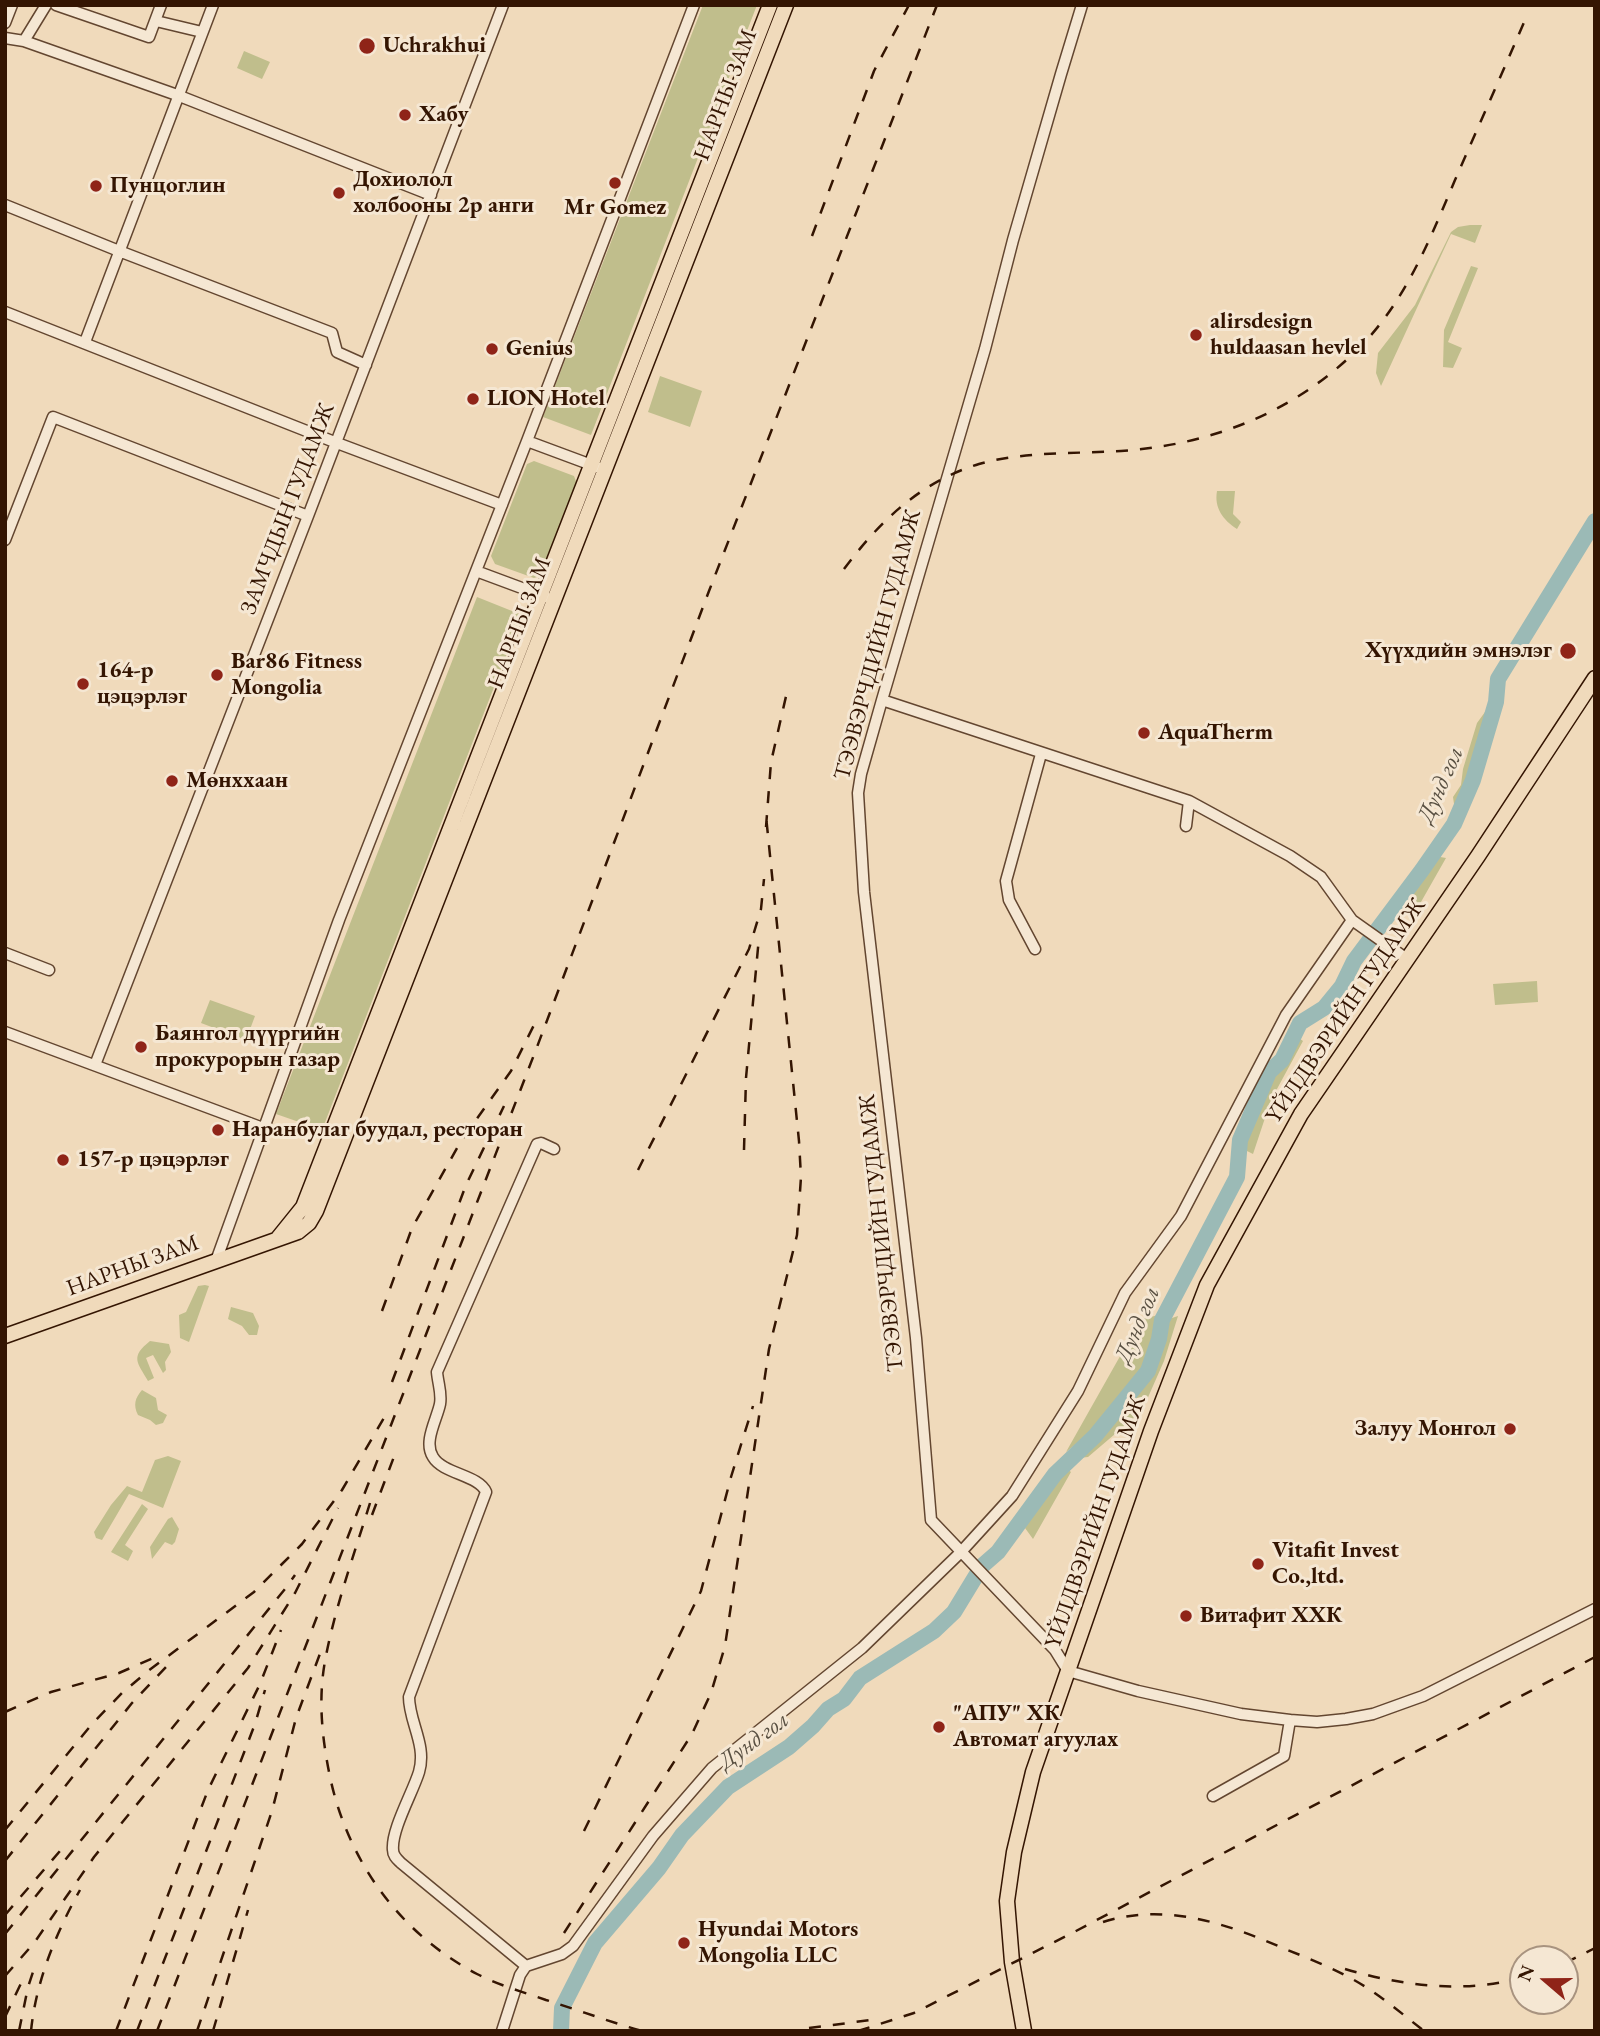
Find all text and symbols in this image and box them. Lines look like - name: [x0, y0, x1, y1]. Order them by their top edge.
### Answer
- street label: НАРНЫ ЗАМ: [688, 25, 764, 165]
- place label: Uchrakhui: [383, 32, 486, 60]
- marker: Uchrakhui: [357, 36, 377, 56]
- place label: Хабу: [419, 101, 468, 129]
- marker: Хабу: [397, 107, 413, 123]
- place label: Дохиолол холбооны 2р анги: [353, 166, 534, 220]
- place label: Пунцоглин: [110, 172, 226, 200]
- marker: Mr Gomez: [607, 175, 623, 191]
- marker: Пунцоглин: [88, 178, 104, 194]
- marker: Дохиолол холбооны 2р анги: [331, 185, 347, 201]
- place label: Mr Gomez: [564, 194, 666, 222]
- place label: alirsdesign huldaasan hevlel: [1210, 308, 1367, 362]
- marker: alirsdesign huldaasan hevlel: [1188, 327, 1204, 343]
- place label: Genius: [506, 335, 573, 363]
- marker: Genius: [484, 341, 500, 357]
- place label: LION Hotel: [487, 385, 605, 413]
- marker: LION Hotel: [465, 391, 481, 407]
- street label: ЗАМЧДЫН ГУДАМЖ: [235, 400, 341, 618]
- street label: ТЭЭВЭРЧДИЙН ГУДАМЖ: [829, 507, 927, 783]
- street label: НАРНЫ ЗАМ: [482, 553, 558, 693]
- place label: Хүүхдийн эмнэлэг: [1365, 637, 1552, 665]
- marker: Хүүхдийн эмнэлэг: [1558, 641, 1578, 661]
- place label: Bar86 Fitness Mongolia: [231, 648, 362, 702]
- place label: 164-р цэцэрлэг: [97, 657, 187, 711]
- marker: Bar86 Fitness Mongolia: [209, 667, 225, 683]
- marker: 164-р цэцэрлэг: [75, 676, 91, 692]
- place label: AquaTherm: [1158, 719, 1273, 747]
- marker: AquaTherm: [1136, 725, 1152, 741]
- water label: Дунд гол: [1412, 743, 1470, 827]
- place label: Мөнххаан: [186, 767, 288, 795]
- marker: Мөнххаан: [164, 773, 180, 789]
- street label: YЙЛДВЭРИЙН ГУДАМЖ: [1260, 893, 1432, 1129]
- place label: Баянгол дүүргийн прокурорын газар: [155, 1020, 340, 1074]
- marker: Баянгол дүүргийн прокурорын газар: [133, 1039, 149, 1055]
- street label: ТЭЭВЭРЧДИЙН ГУДАМЖ: [854, 1093, 910, 1373]
- place label: Наранбулаг буудал, ресторан: [232, 1116, 523, 1144]
- marker: Наранбулаг буудал, ресторан: [210, 1122, 226, 1138]
- place label: 157-р цэцэрлэг: [77, 1146, 229, 1174]
- marker: 157-р цэцэрлэг: [55, 1152, 71, 1168]
- street label: НАРНЫ ЗАМ: [63, 1229, 203, 1303]
- water label: Дунд гол: [1109, 1283, 1167, 1367]
- street label: YЙЛДВЭРИЙН ГУДАМЖ: [1040, 1392, 1152, 1652]
- place label: Залуу Монгол: [1355, 1415, 1496, 1443]
- marker: Залуу Монгол: [1502, 1421, 1518, 1437]
- place label: Vitafit Invest Co.,ltd.: [1272, 1537, 1399, 1591]
- marker: Vitafit Invest Co.,ltd.: [1250, 1556, 1266, 1572]
- place label: Витафит ХХК: [1200, 1602, 1342, 1630]
- marker: Витафит ХХК: [1178, 1608, 1194, 1624]
- place label: "АПУ" ХК Автомат агуулах: [953, 1700, 1118, 1754]
- water label: Дунд гол: [713, 1706, 795, 1776]
- marker: "АПУ" ХК Автомат агуулах: [931, 1719, 947, 1735]
- place label: Hyundai Motors Mongolia LLC: [698, 1916, 858, 1970]
- marker: Hyundai Motors Mongolia LLC: [676, 1935, 692, 1951]
- north arrow: [1509, 1945, 1579, 2015]
- text: N: [1511, 1962, 1540, 1985]

